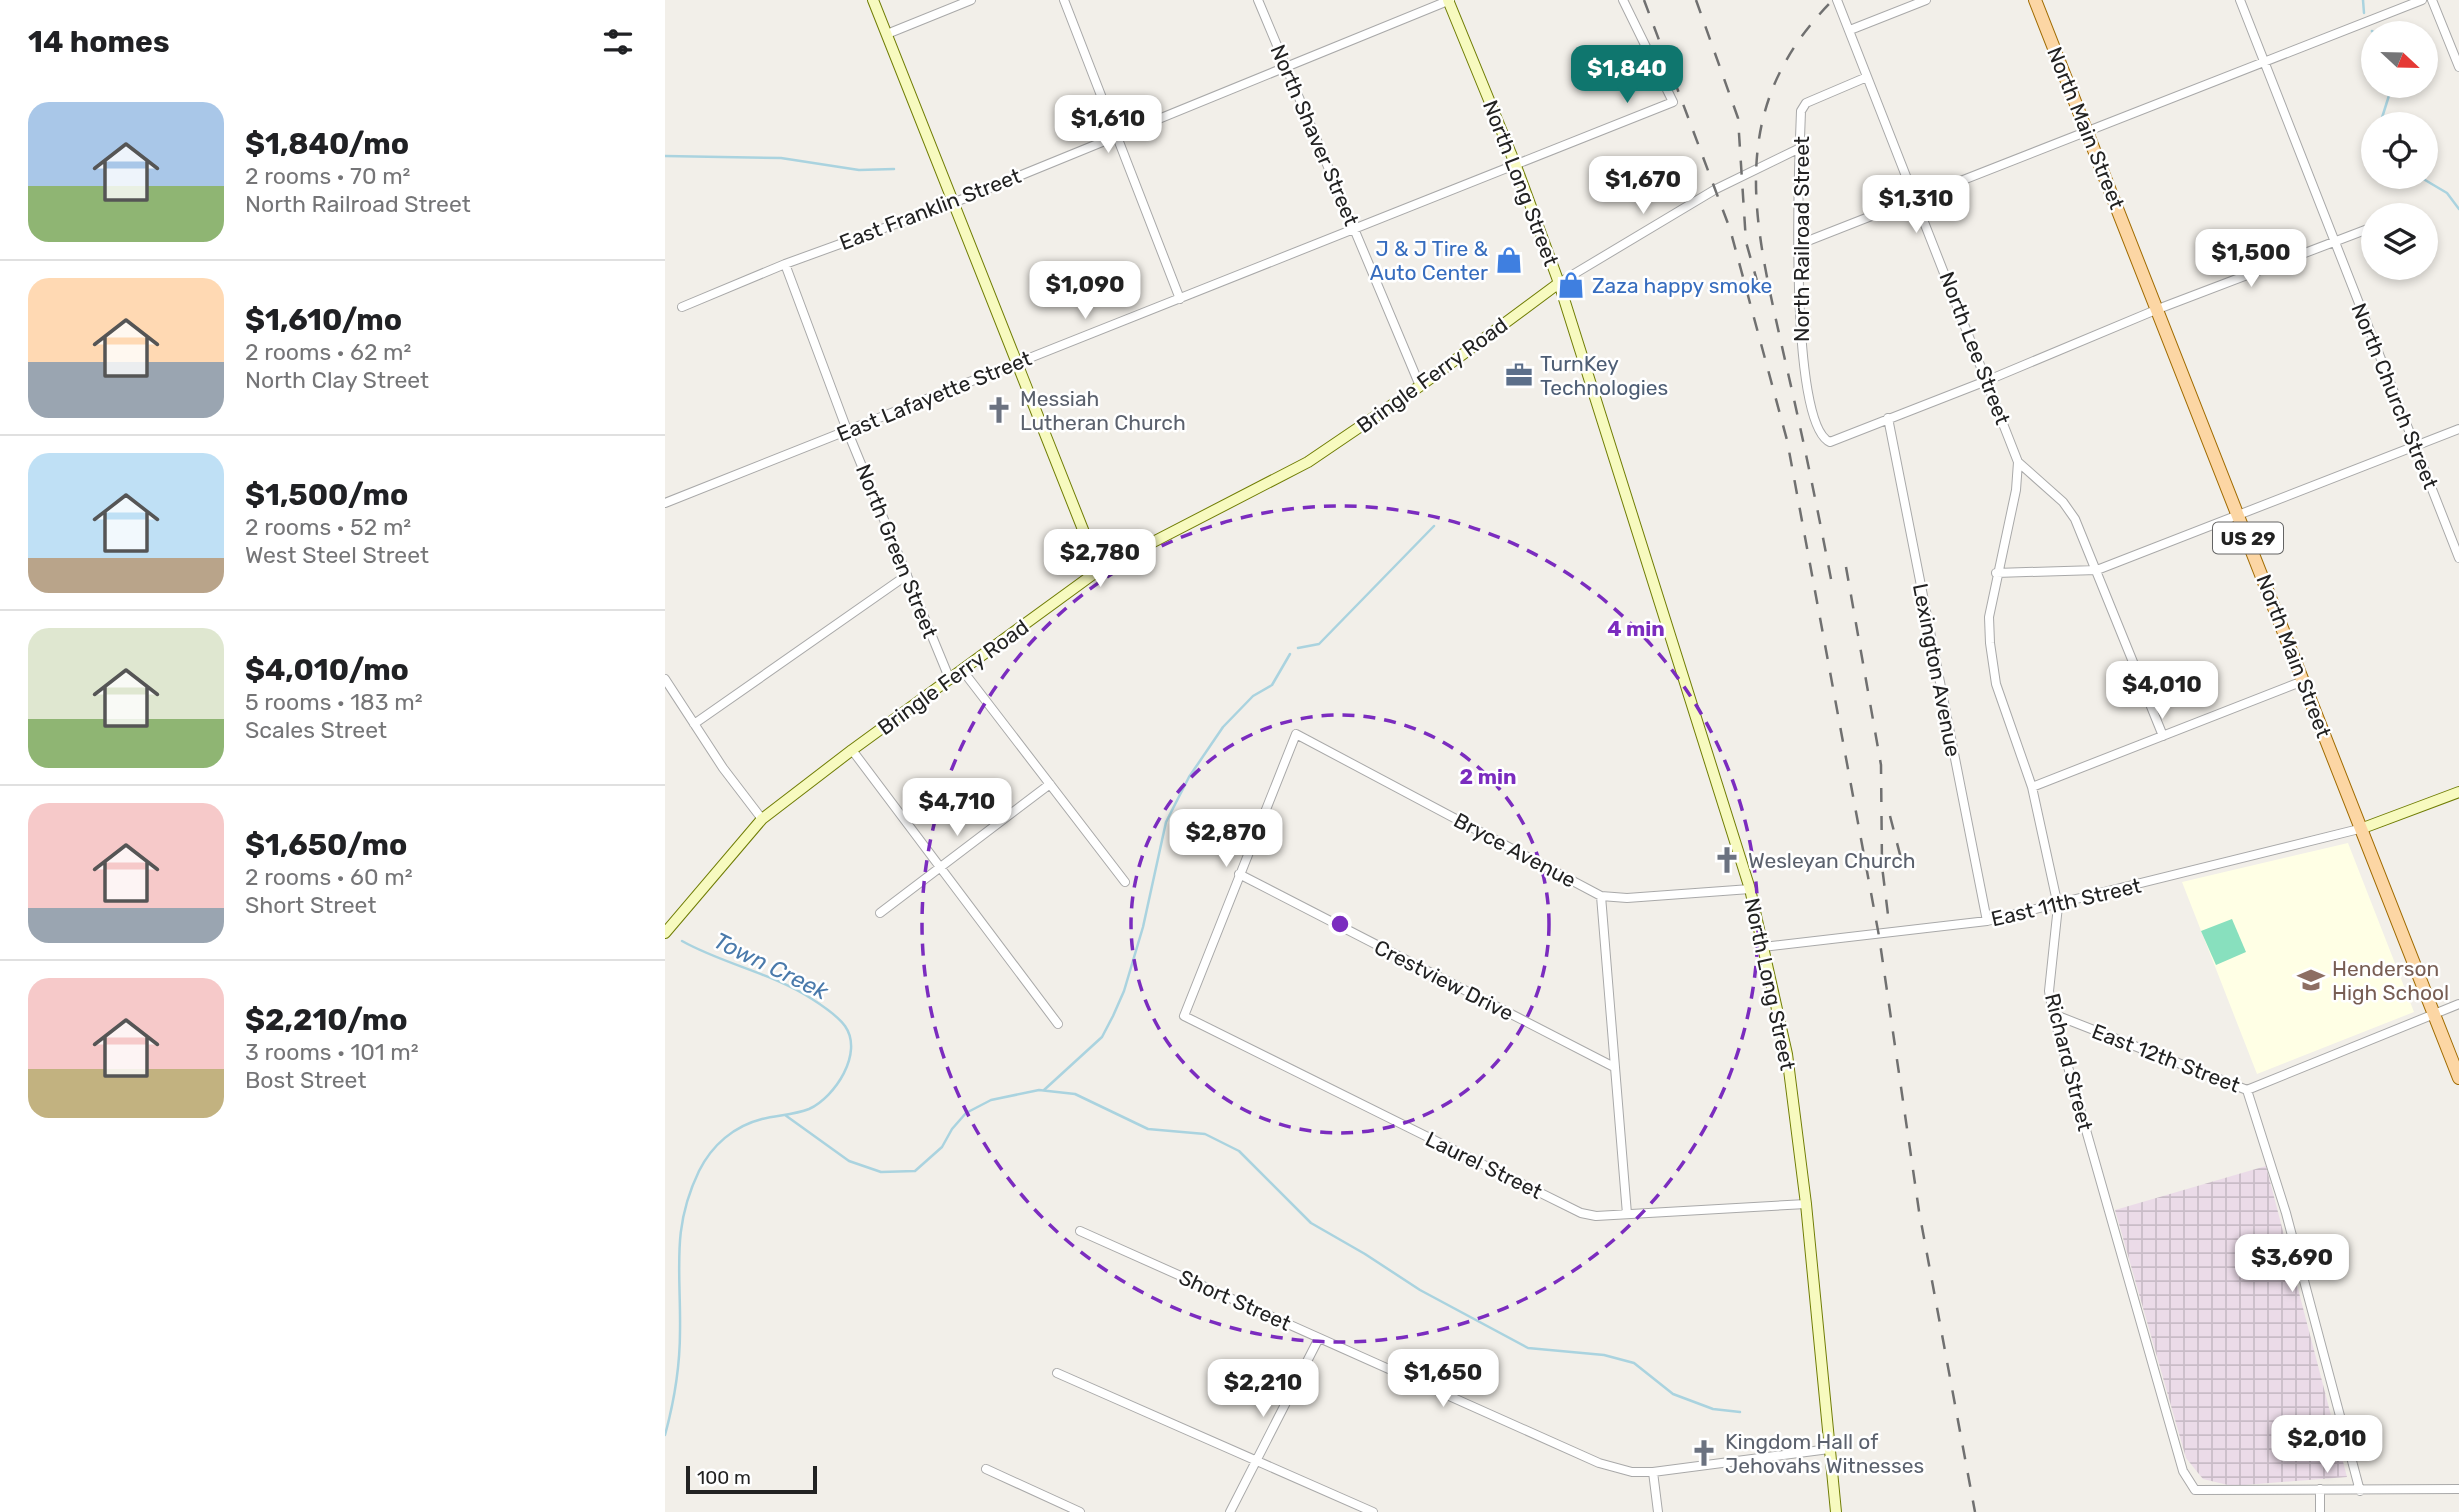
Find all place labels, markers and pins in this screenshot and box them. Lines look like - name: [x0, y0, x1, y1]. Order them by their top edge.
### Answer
- pin: $1,840: [1570, 46, 1684, 105]
- pin: $1,610: [1051, 96, 1165, 155]
- pin: $1,670: [1586, 156, 1700, 216]
- pin: $1,310: [1859, 176, 1973, 235]
- pin: $1,500: [2194, 230, 2308, 289]
- place label: J & J Tire & Auto Center: [1370, 236, 1488, 285]
- shop icon: J & J Tire & Auto Center: [1494, 245, 1524, 275]
- pin: $1,090: [1028, 262, 1142, 321]
- shop icon: Zaza happy smoke: [1556, 270, 1586, 300]
- place label: Zaza happy smoke: [1592, 273, 1772, 298]
- place label: TurnKey Technologies: [1540, 351, 1668, 400]
- office icon: TurnKey Technologies: [1504, 360, 1534, 390]
- place label: Messiah Lutheran Church: [1020, 386, 1186, 435]
- church icon: Messiah Lutheran Church: [984, 395, 1014, 425]
- pin: $2,780: [1043, 530, 1157, 589]
- pin: $4,010: [2105, 662, 2219, 721]
- pin: $4,710: [900, 778, 1014, 838]
- pin: $2,870: [1169, 810, 1283, 869]
- church icon: Wesleyan Church: [1712, 845, 1742, 875]
- place label: Wesleyan Church: [1748, 848, 1916, 873]
- centre of rings: [1328, 912, 1352, 936]
- place label: Henderson High School: [2332, 956, 2449, 1005]
- school or university icon: Henderson High School: [2296, 965, 2326, 995]
- pin: $3,690: [2235, 1234, 2349, 1294]
- pin: $1,650: [1386, 1350, 1500, 1409]
- pin: $2,210: [1206, 1360, 1320, 1419]
- pin: $2,010: [2270, 1416, 2384, 1475]
- place label: Kingdom Hall of Jehovahs Witnesses: [1725, 1429, 1924, 1478]
- church icon: Kingdom Hall of Jehovahs Witnesses: [1689, 1438, 1719, 1468]

